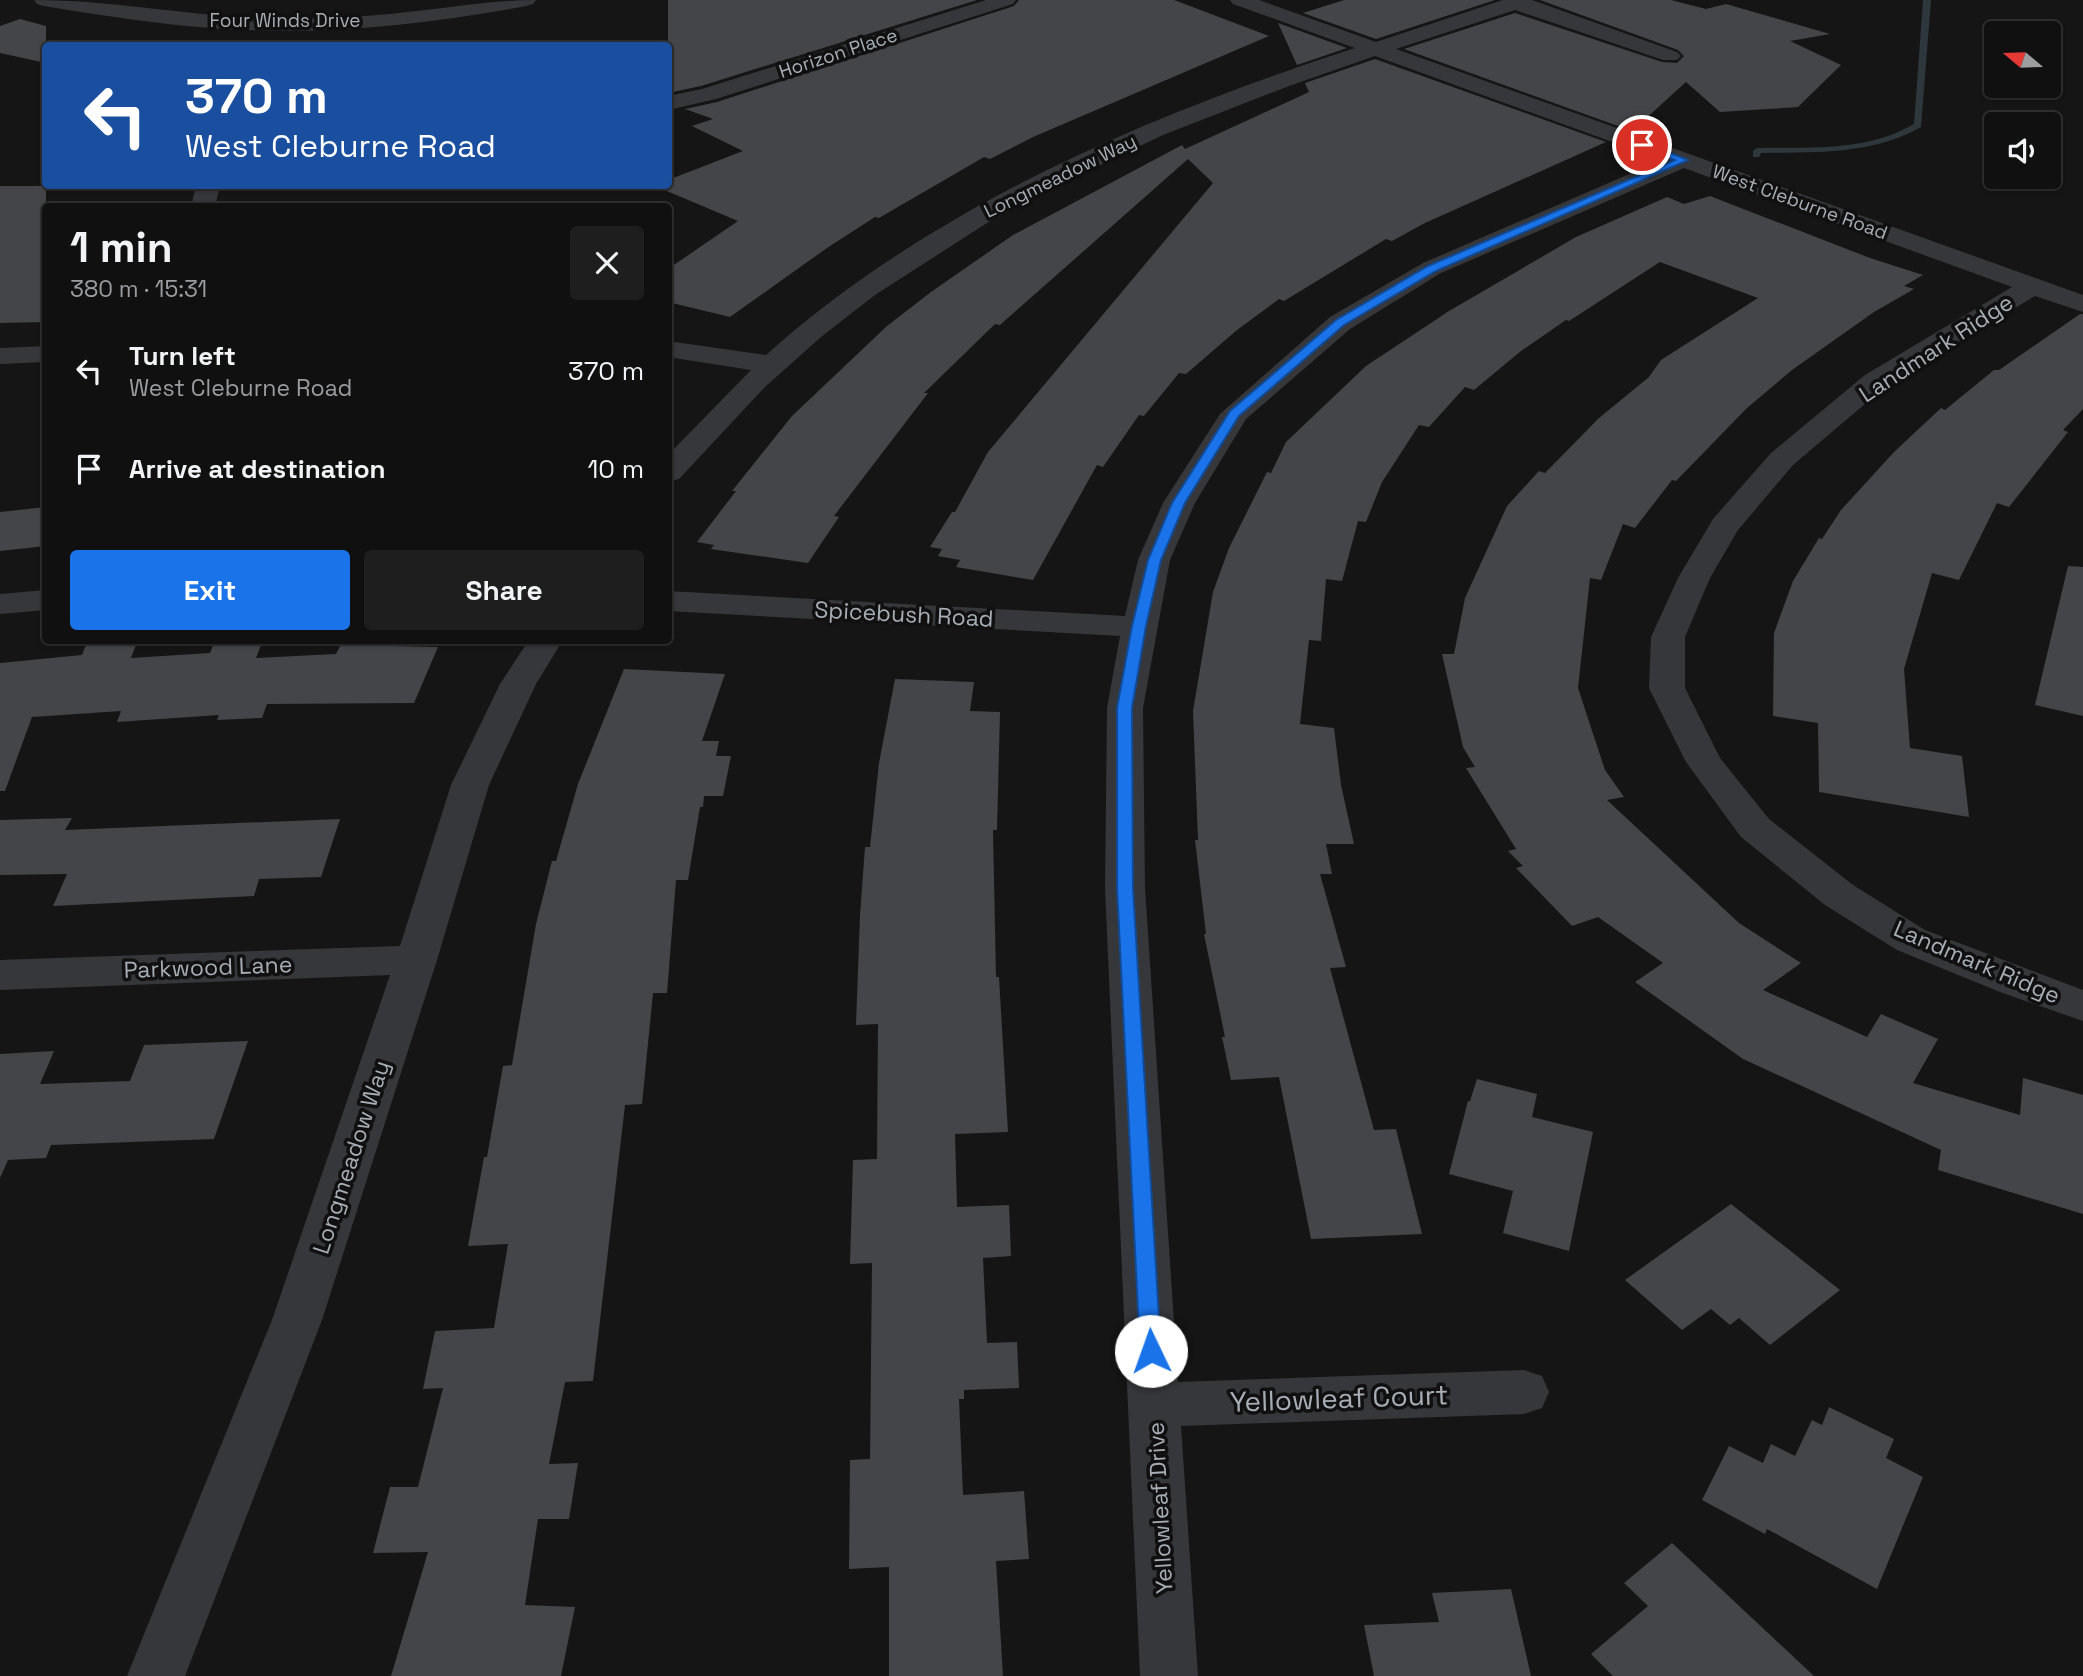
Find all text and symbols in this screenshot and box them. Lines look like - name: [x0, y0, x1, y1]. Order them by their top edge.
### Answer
- street label: Four Winds Drive: [210, 8, 361, 33]
- north arrow: [1984, 21, 2062, 98]
- map controls: [1984, 21, 2061, 189]
- street label: Horizon Place: [776, 22, 900, 84]
- text: 370 m: [185, 65, 328, 127]
- icon: left: [70, 70, 161, 161]
- button: sound: [1984, 112, 2061, 189]
- pin: [1612, 115, 1672, 175]
- text: West Cleburne Road: [185, 126, 496, 166]
- icon: arrive: [1623, 126, 1661, 164]
- street label: Longmeadow Way: [980, 128, 1140, 224]
- street label: West Cleburne Road: [1709, 159, 1891, 245]
- text: 1 min: [70, 221, 173, 274]
- button: close: [570, 226, 644, 300]
- text: 380 m · 15:31: [70, 274, 207, 304]
- street label: Landmark Ridge: [1853, 287, 2019, 409]
- text: Turn left: [129, 339, 236, 373]
- icon: left: [70, 352, 108, 390]
- text: 370 m: [568, 354, 644, 388]
- text: West Cleburne Road: [129, 373, 352, 403]
- icon: arrive: [70, 450, 108, 488]
- text: Arrive at destination: [129, 452, 386, 486]
- text: 10 m: [587, 452, 644, 486]
- button: Exit: [70, 550, 350, 630]
- button: Share: [364, 550, 644, 630]
- street label: Spicebush Road: [814, 594, 994, 634]
- street label: Landmark Ridge: [1889, 913, 2065, 1011]
- street label: Parkwood Lane: [123, 949, 293, 985]
- street label: Longmeadow Way: [306, 1056, 396, 1258]
- position arrow: [1114, 1314, 1188, 1388]
- street label: Yellowleaf Court: [1229, 1376, 1449, 1420]
- street label: Yellowleaf Drive: [1141, 1421, 1179, 1595]

